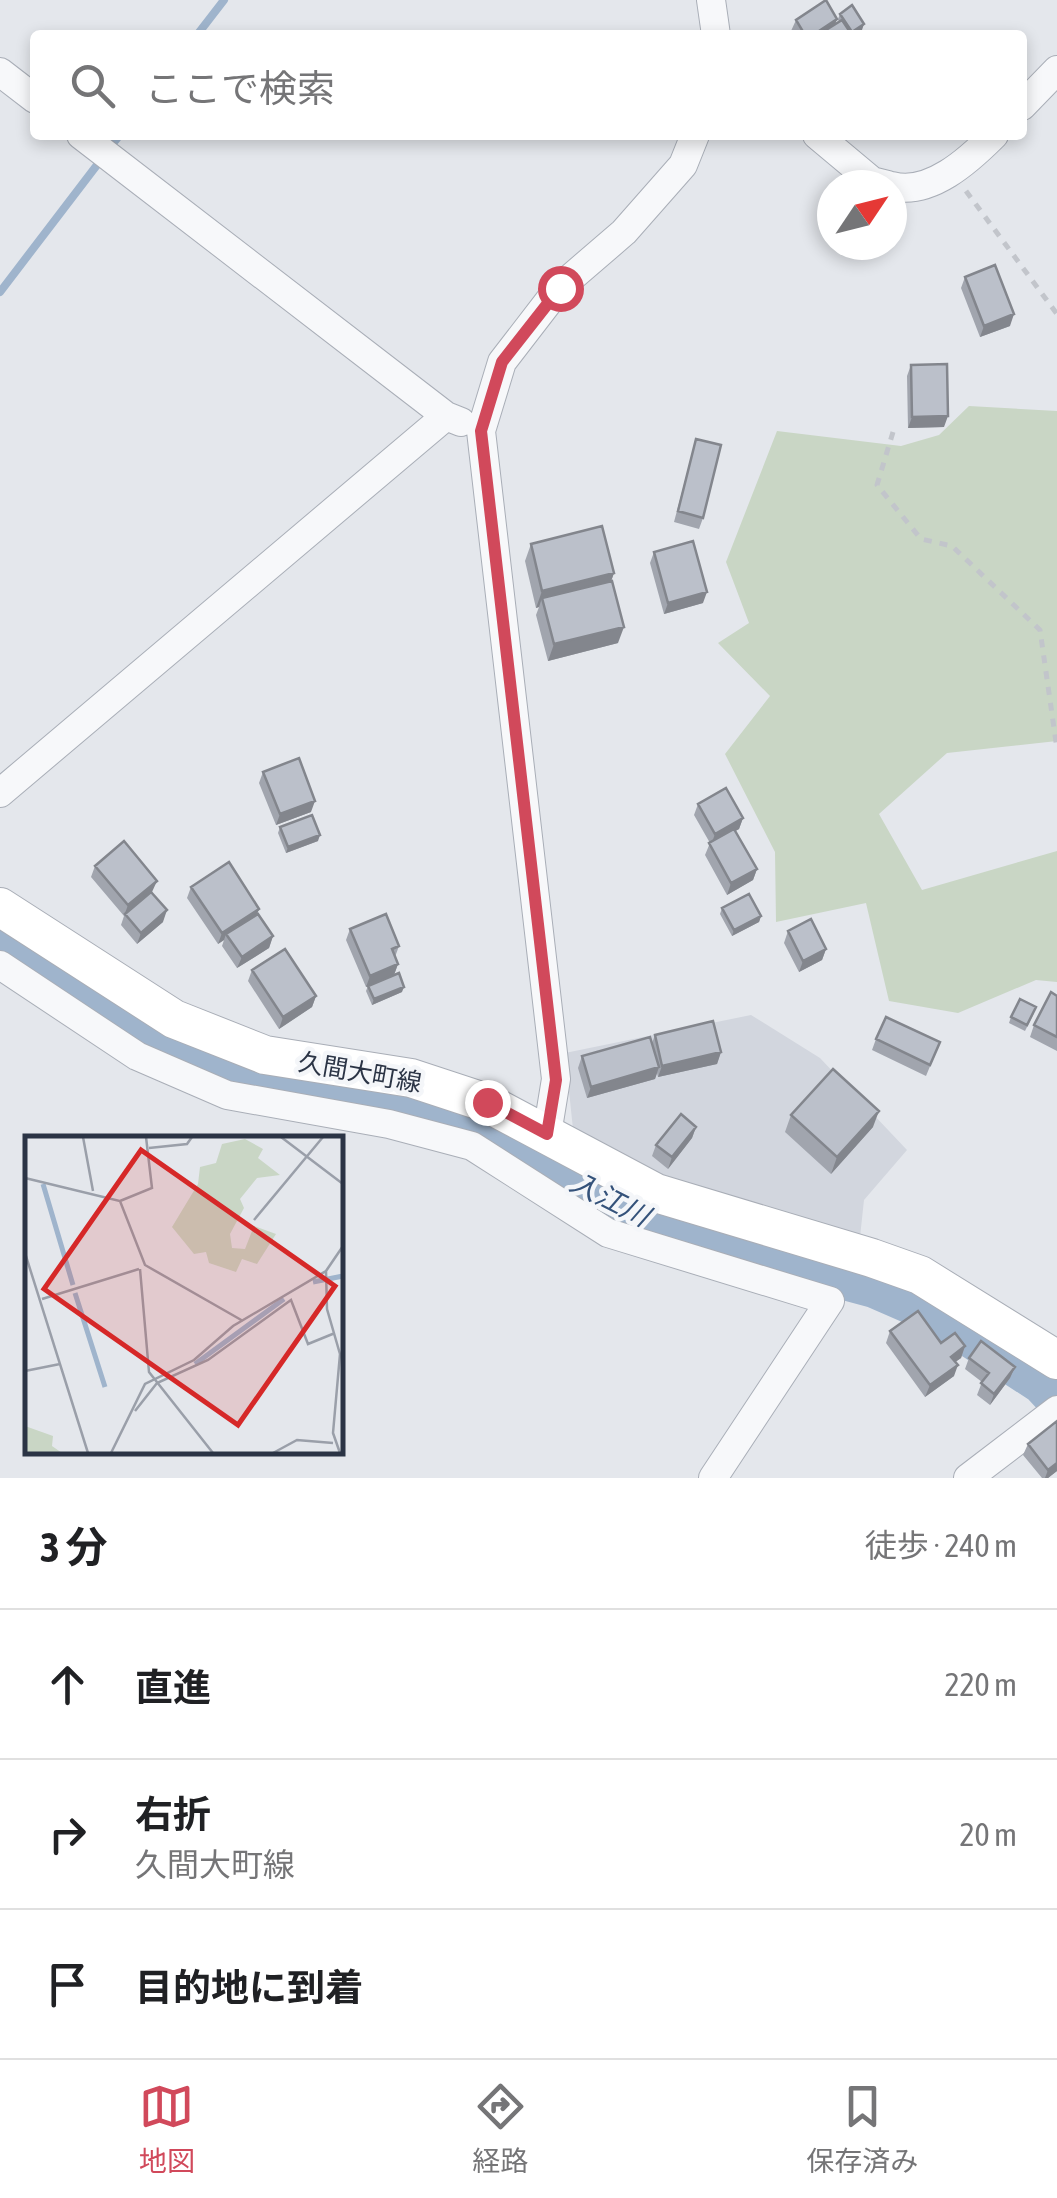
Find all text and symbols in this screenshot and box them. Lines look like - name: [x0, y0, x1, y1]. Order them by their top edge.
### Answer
- search box: [30, 30, 1027, 140]
- icon: search: [65, 58, 120, 113]
- text: ここで検索: [145, 67, 335, 110]
- north arrow: [817, 170, 907, 260]
- route start: [538, 266, 584, 312]
- street label: 久間大町線: [296, 1047, 424, 1097]
- route end: [465, 1080, 511, 1126]
- inset map: [25, 1136, 342, 1453]
- water label: 入江川: [565, 1166, 657, 1234]
- text: 3 分: [40, 1523, 108, 1571]
- text: 徒歩 · 240 m: [865, 1527, 1017, 1564]
- icon: ahead: [40, 1657, 95, 1712]
- text: 直進: [135, 1666, 211, 1709]
- text: 220 m: [944, 1666, 1017, 1703]
- text: 右折: [135, 1793, 211, 1836]
- icon: right: [40, 1807, 95, 1862]
- text: 20 m: [959, 1816, 1017, 1853]
- text: 久間大町線: [135, 1846, 295, 1883]
- icon: arrive: [40, 1957, 95, 2012]
- text: 目的地に到着: [135, 1966, 363, 2009]
- tab: 地図: [139, 2079, 195, 2179]
- tab: 経路: [472, 2079, 528, 2179]
- tab: 保存済み: [806, 2079, 918, 2179]

